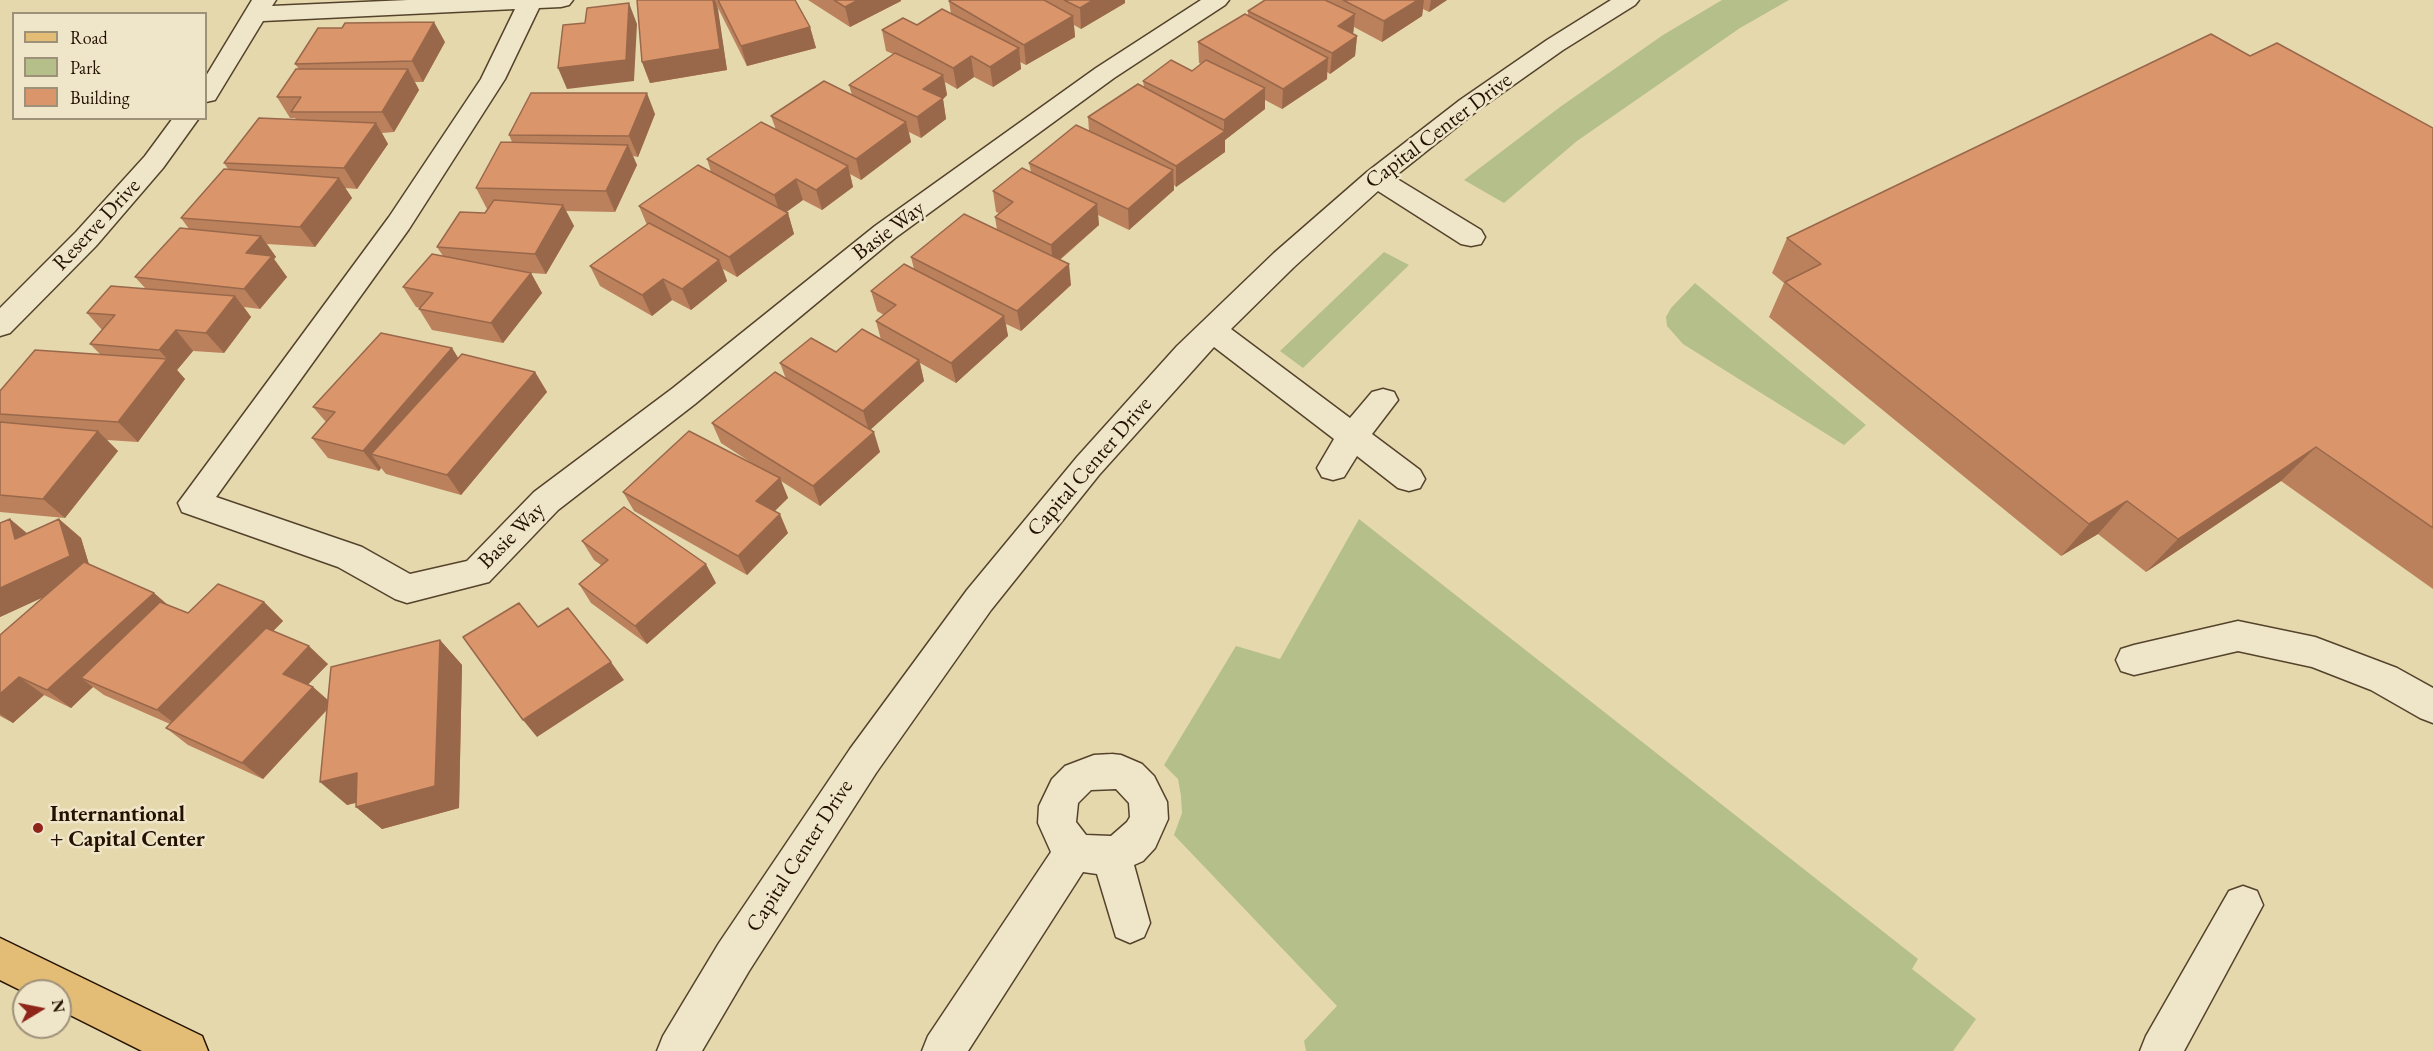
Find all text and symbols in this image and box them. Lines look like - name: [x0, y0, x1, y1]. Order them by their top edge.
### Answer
- legend: [12, 12, 207, 120]
- text: Road: [70, 26, 108, 49]
- text: Park: [70, 56, 101, 79]
- street label: Capital Center Drive: [1361, 67, 1517, 195]
- text: Building: [70, 86, 130, 109]
- street label: Reserve Drive: [48, 173, 146, 277]
- street label: Basie Way: [848, 195, 930, 267]
- street label: Capital Center Drive: [1022, 392, 1158, 542]
- street label: Basie Way: [473, 497, 551, 575]
- street label: Capital Center Drive: [741, 775, 859, 937]
- place label: Internantional + Capital Center: [50, 802, 205, 854]
- marker: Internantional + Capital Center: [31, 821, 45, 835]
- north arrow: [12, 979, 72, 1039]
- text: N: [47, 998, 70, 1014]

